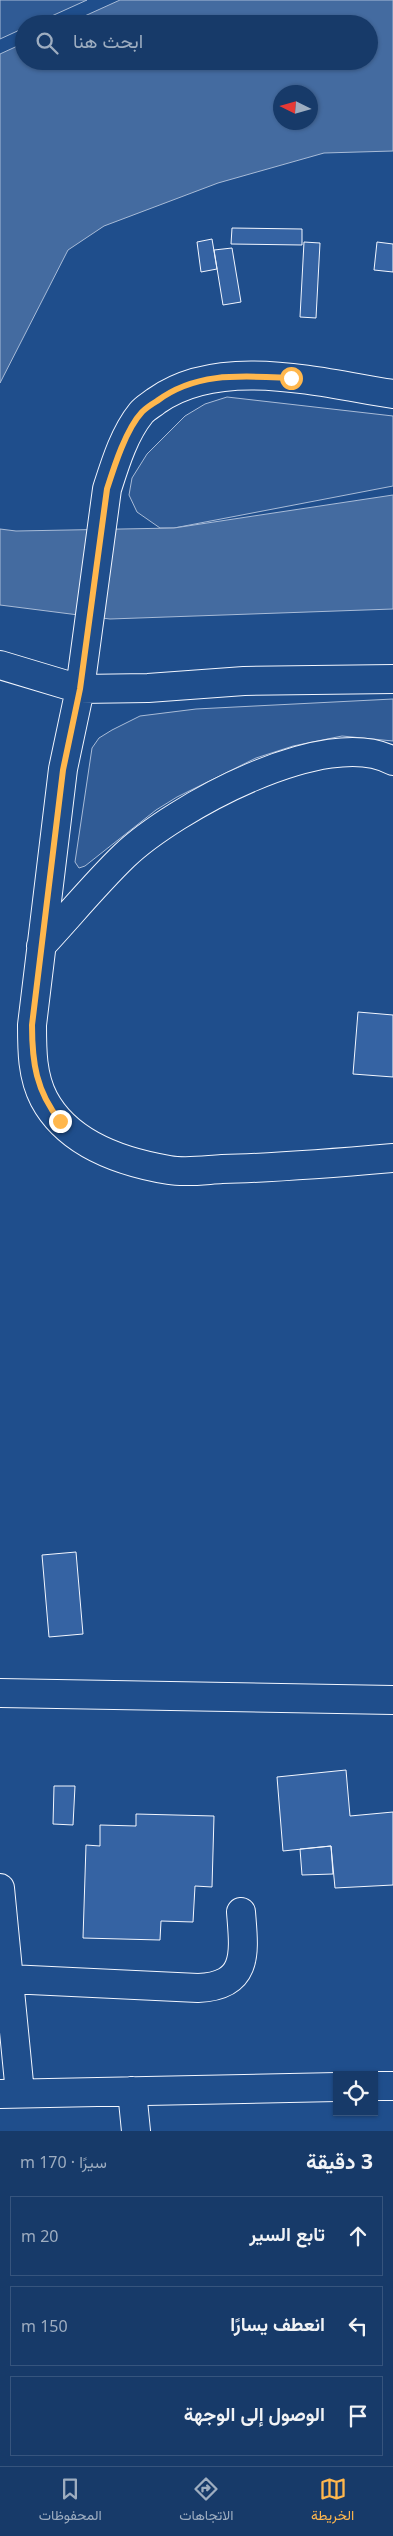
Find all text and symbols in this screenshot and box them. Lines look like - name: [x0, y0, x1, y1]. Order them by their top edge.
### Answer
- search box: [15, 15, 378, 70]
- text: ابحث هنا: [73, 28, 143, 54]
- icon: search: [33, 29, 61, 57]
- north arrow: [273, 85, 318, 130]
- route start: [280, 367, 303, 390]
- route end: [49, 1110, 72, 1133]
- map controls: [333, 2071, 378, 2116]
- button: locate: [333, 2071, 378, 2116]
- text: 3 دقيقة: [306, 2147, 373, 2175]
- text: سيرًا · 170 m: [20, 2151, 107, 2173]
- text: تابع السير: [249, 2221, 325, 2247]
- icon: ahead: [344, 2222, 372, 2250]
- text: 20 m: [21, 2225, 58, 2247]
- text: انعطف يسارًا: [230, 2311, 325, 2337]
- icon: left: [344, 2312, 372, 2340]
- text: 150 m: [21, 2315, 68, 2337]
- text: الوصول إلى الوجهة: [184, 2401, 325, 2427]
- icon: arrive: [344, 2402, 372, 2430]
- tab: المحفوظات: [39, 2475, 102, 2528]
- tab: الاتجاهات: [179, 2475, 234, 2528]
- tab: الخريطة: [311, 2475, 354, 2528]

